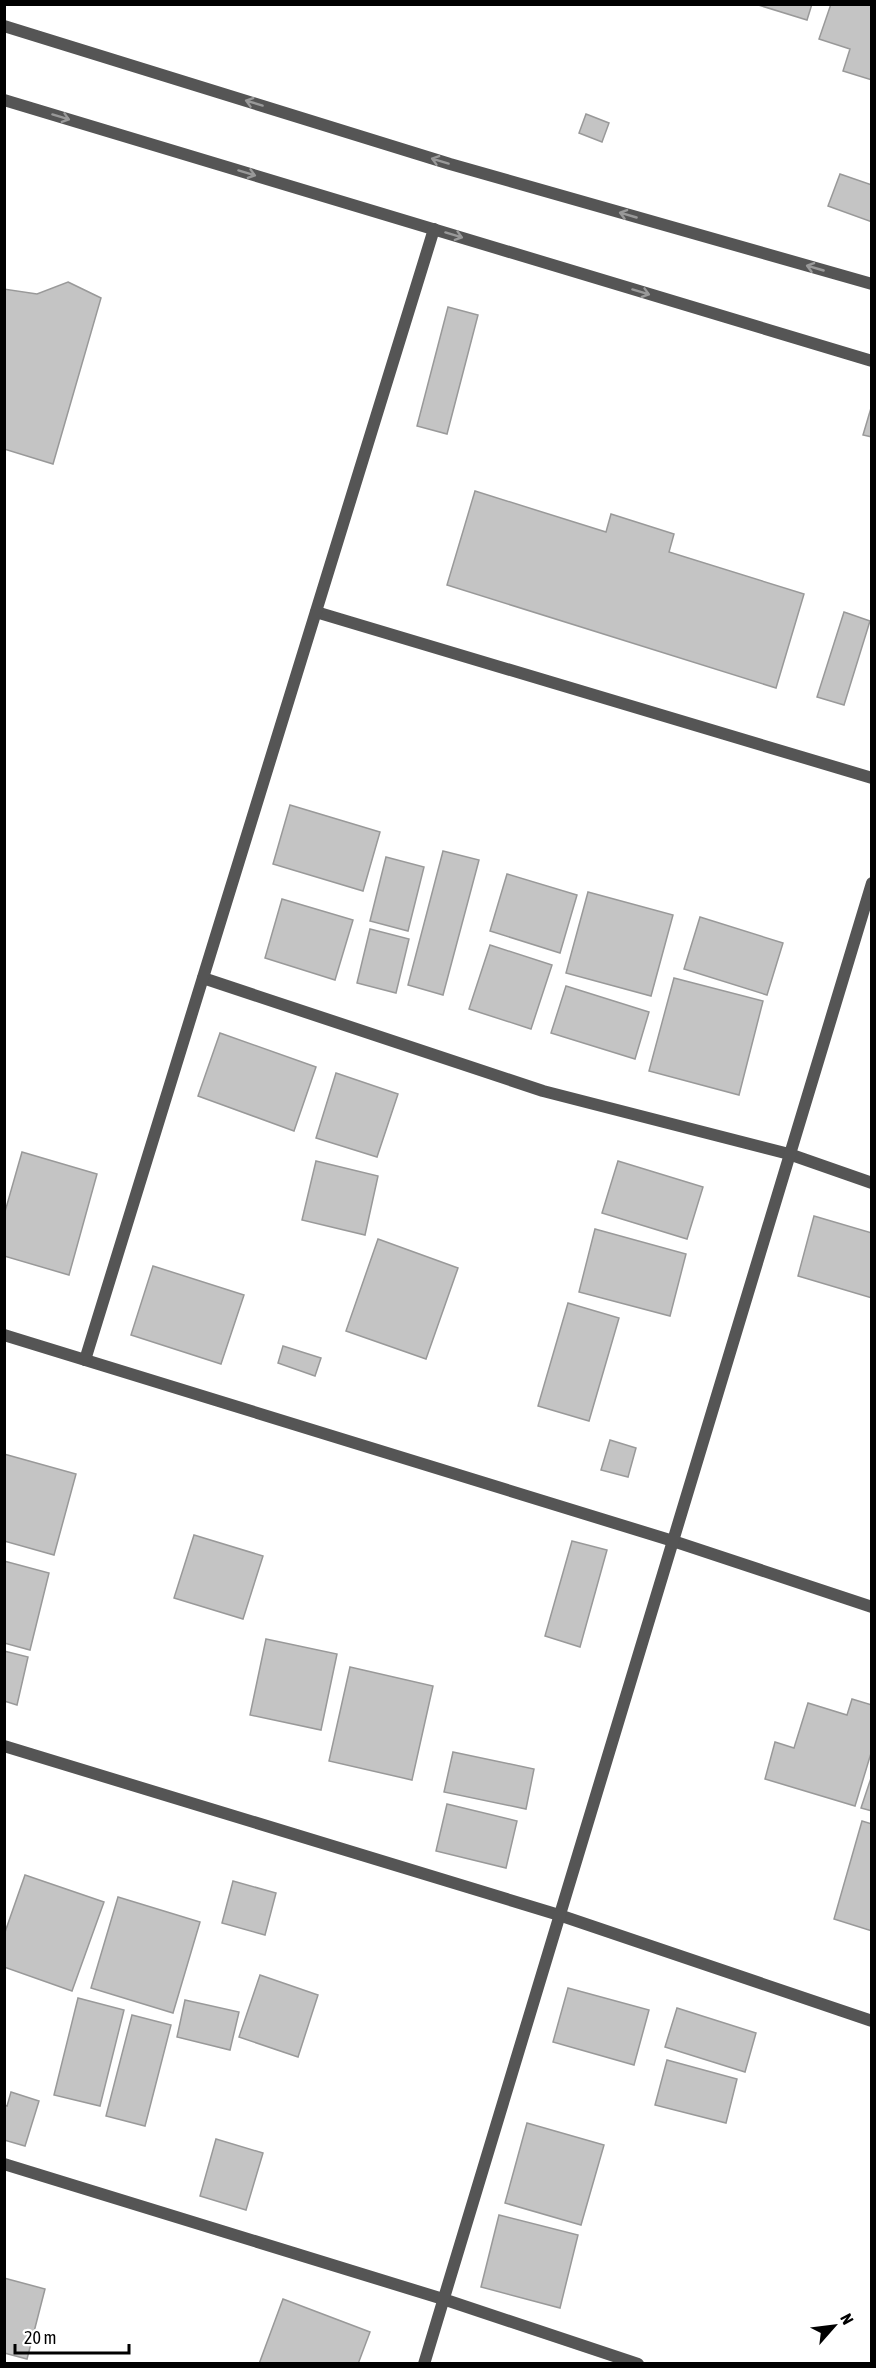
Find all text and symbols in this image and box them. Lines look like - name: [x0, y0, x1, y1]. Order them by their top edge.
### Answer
- one-way arrow: [245, 97, 264, 108]
- one-way arrow: [51, 112, 70, 123]
- one-way arrow: [431, 155, 450, 166]
- one-way arrow: [237, 168, 256, 179]
- one-way arrow: [619, 208, 638, 220]
- one-way arrow: [444, 230, 463, 241]
- one-way arrow: [806, 262, 825, 273]
- one-way arrow: [631, 287, 650, 298]
- north arrow: [804, 2296, 864, 2356]
- text: N: [837, 2311, 857, 2327]
- scale bar: [15, 2317, 129, 2355]
- text: 20 m: [24, 2327, 56, 2348]

